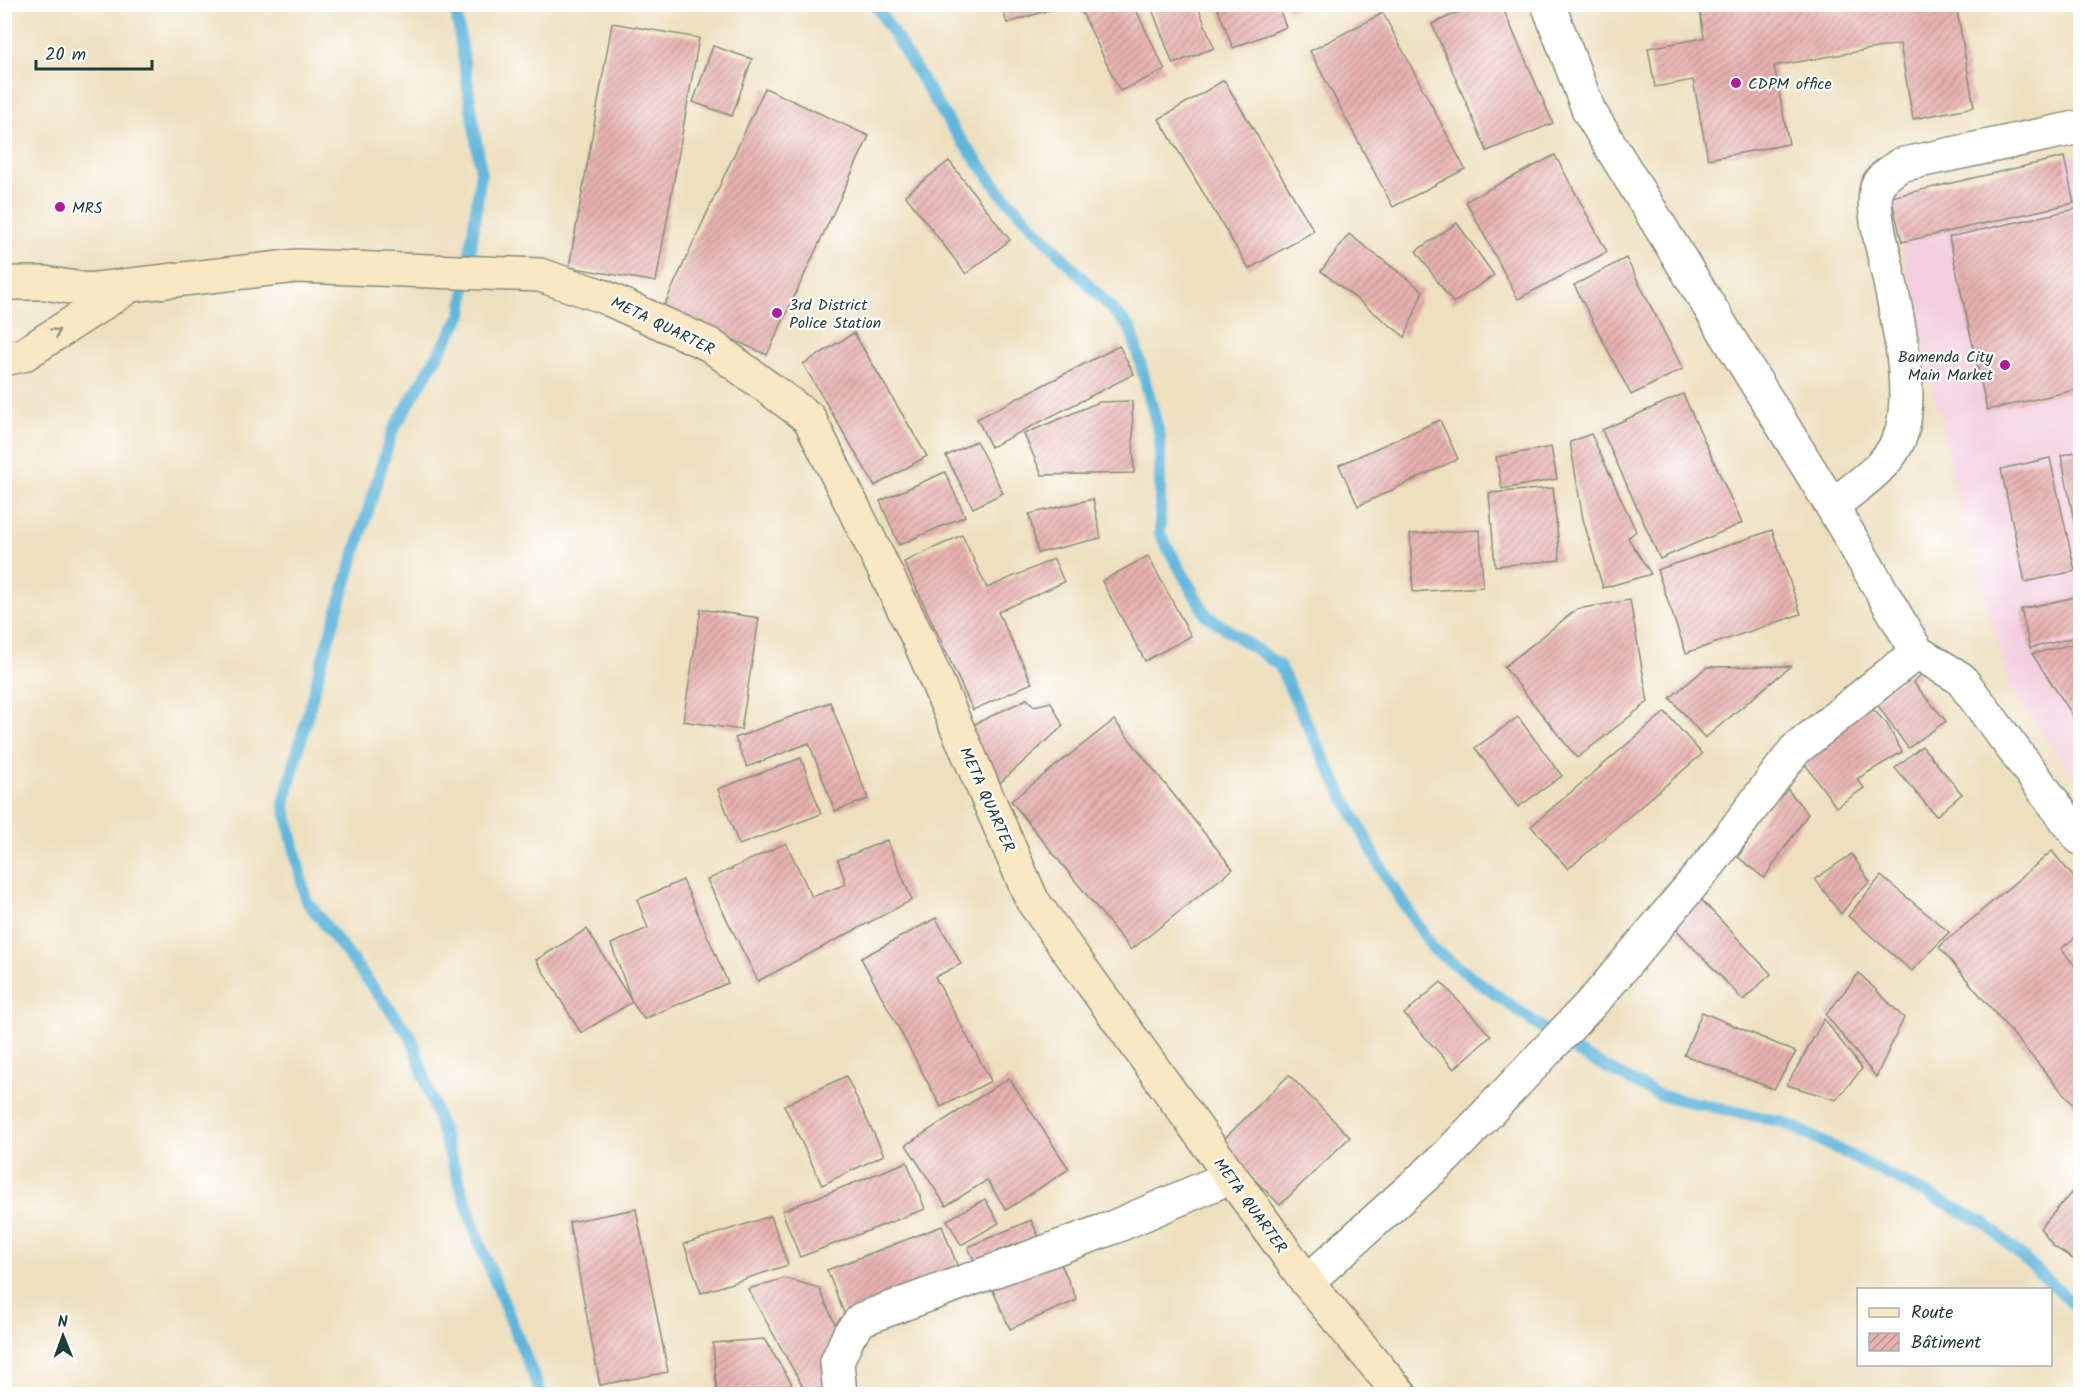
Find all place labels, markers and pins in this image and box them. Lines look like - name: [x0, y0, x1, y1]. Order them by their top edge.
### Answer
- place label: CDPM office: [1748, 72, 1832, 97]
- marker: CDPM office: [1729, 76, 1743, 90]
- place label: MRS: [72, 196, 103, 221]
- marker: MRS: [53, 200, 67, 214]
- place label: 3rd District Police Station: [789, 293, 881, 336]
- marker: 3rd District Police Station: [770, 306, 784, 320]
- place label: Bamenda City Main Market: [1898, 345, 1994, 388]
- marker: Bamenda City Main Market: [1998, 358, 2012, 372]

